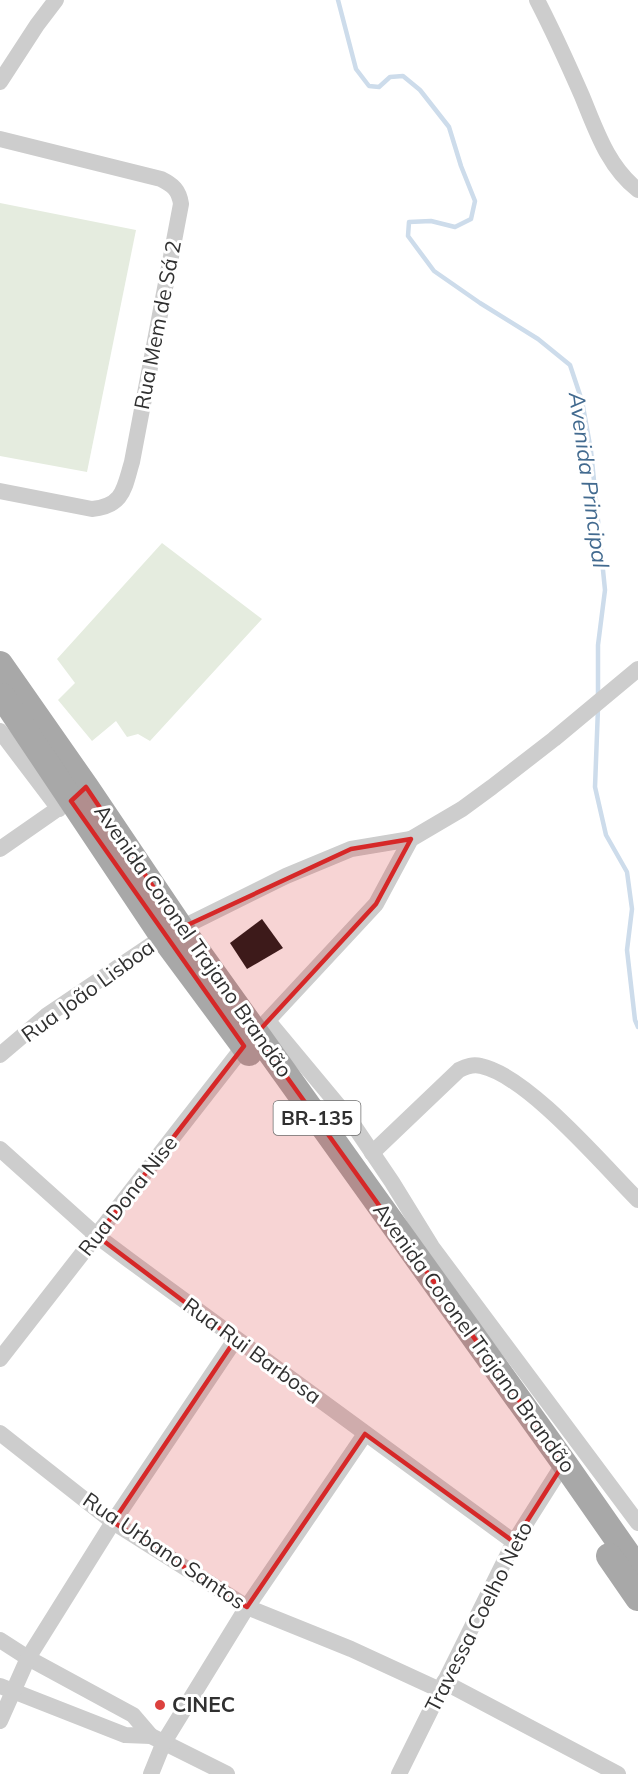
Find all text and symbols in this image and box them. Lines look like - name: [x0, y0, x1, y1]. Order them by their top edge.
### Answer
- street label: Rua Mem de Sá 2: [128, 238, 186, 411]
- water label: Avenida Principal: [563, 389, 615, 571]
- street label: Avenida Coronel Trajano Brandão: [89, 799, 298, 1082]
- street label: Rua João Lisboa: [16, 933, 159, 1047]
- road number: BR-135: [274, 1101, 360, 1135]
- street label: Rua Dona Nise: [72, 1130, 182, 1261]
- street label: Avenida Coronel Trajano Brandão: [368, 1197, 581, 1477]
- street label: Rua Rui Barbosa: [179, 1291, 327, 1409]
- street label: Rua Urbano Santos: [78, 1486, 251, 1614]
- street label: Travessa Coelho Neto: [419, 1517, 537, 1716]
- place label: CINEC: [172, 1691, 235, 1717]
- marker: CINEC: [153, 1698, 167, 1712]

